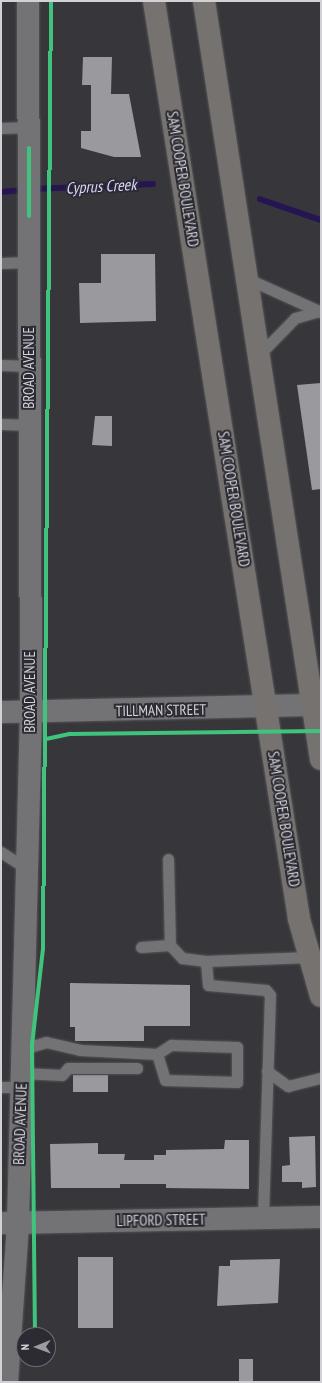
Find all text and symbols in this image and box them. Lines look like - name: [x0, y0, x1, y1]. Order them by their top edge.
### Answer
- street label: SAM COOPER BOULEVARD: [163, 110, 203, 248]
- water label: Cyprus Creek: [65, 175, 137, 197]
- street label: BROAD AVENUE: [20, 327, 38, 409]
- street label: SAM COOPER BOULEVARD: [214, 430, 254, 568]
- street label: BROAD AVENUE: [21, 651, 39, 733]
- street label: TILLMAN STREET: [116, 700, 206, 720]
- street label: SAM COOPER BOULEVARD: [264, 750, 304, 888]
- street label: BROAD AVENUE: [10, 1083, 30, 1165]
- street label: LIPFORD STREET: [116, 1210, 206, 1230]
- north arrow: [16, 1327, 56, 1367]
- text: N: [18, 1344, 32, 1350]

